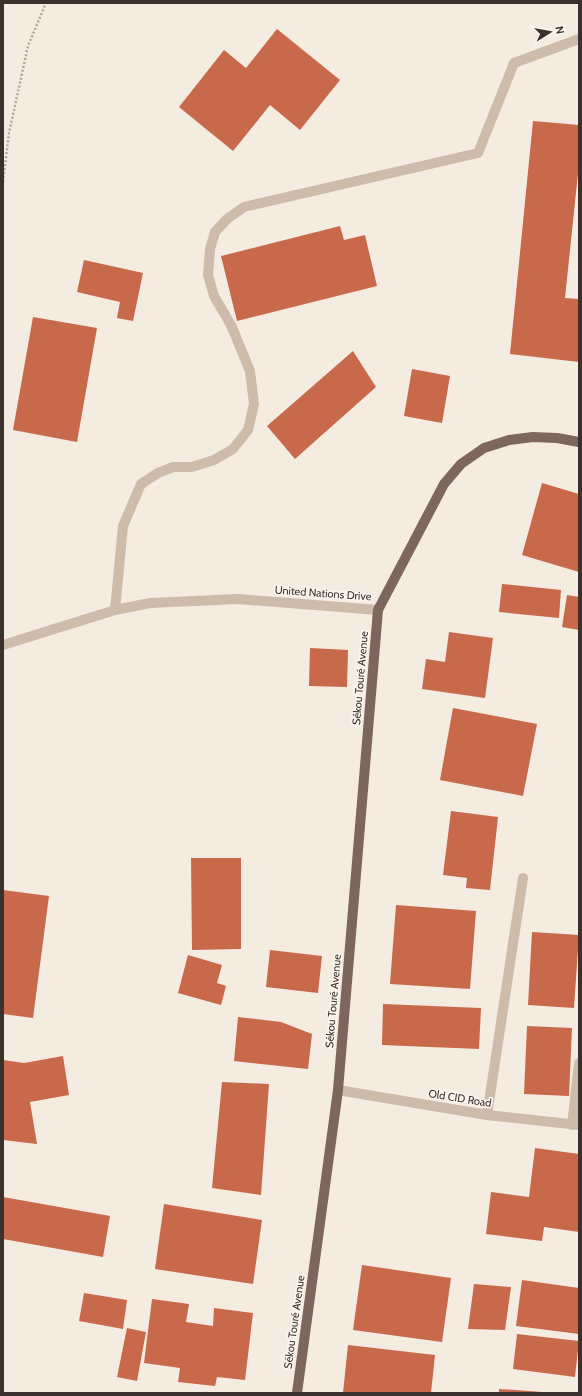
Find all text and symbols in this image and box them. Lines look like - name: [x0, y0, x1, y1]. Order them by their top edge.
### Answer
- north arrow: [530, 12, 570, 52]
- text: N: [552, 25, 567, 35]
- street label: United Nations Drive: [274, 583, 372, 603]
- street label: Sékou Touré Avenue: [349, 630, 371, 726]
- street label: Sékou Touré Avenue: [322, 953, 344, 1049]
- street label: Old CID Road: [428, 1086, 492, 1110]
- street label: Sékou Touré Avenue: [281, 1274, 308, 1370]

